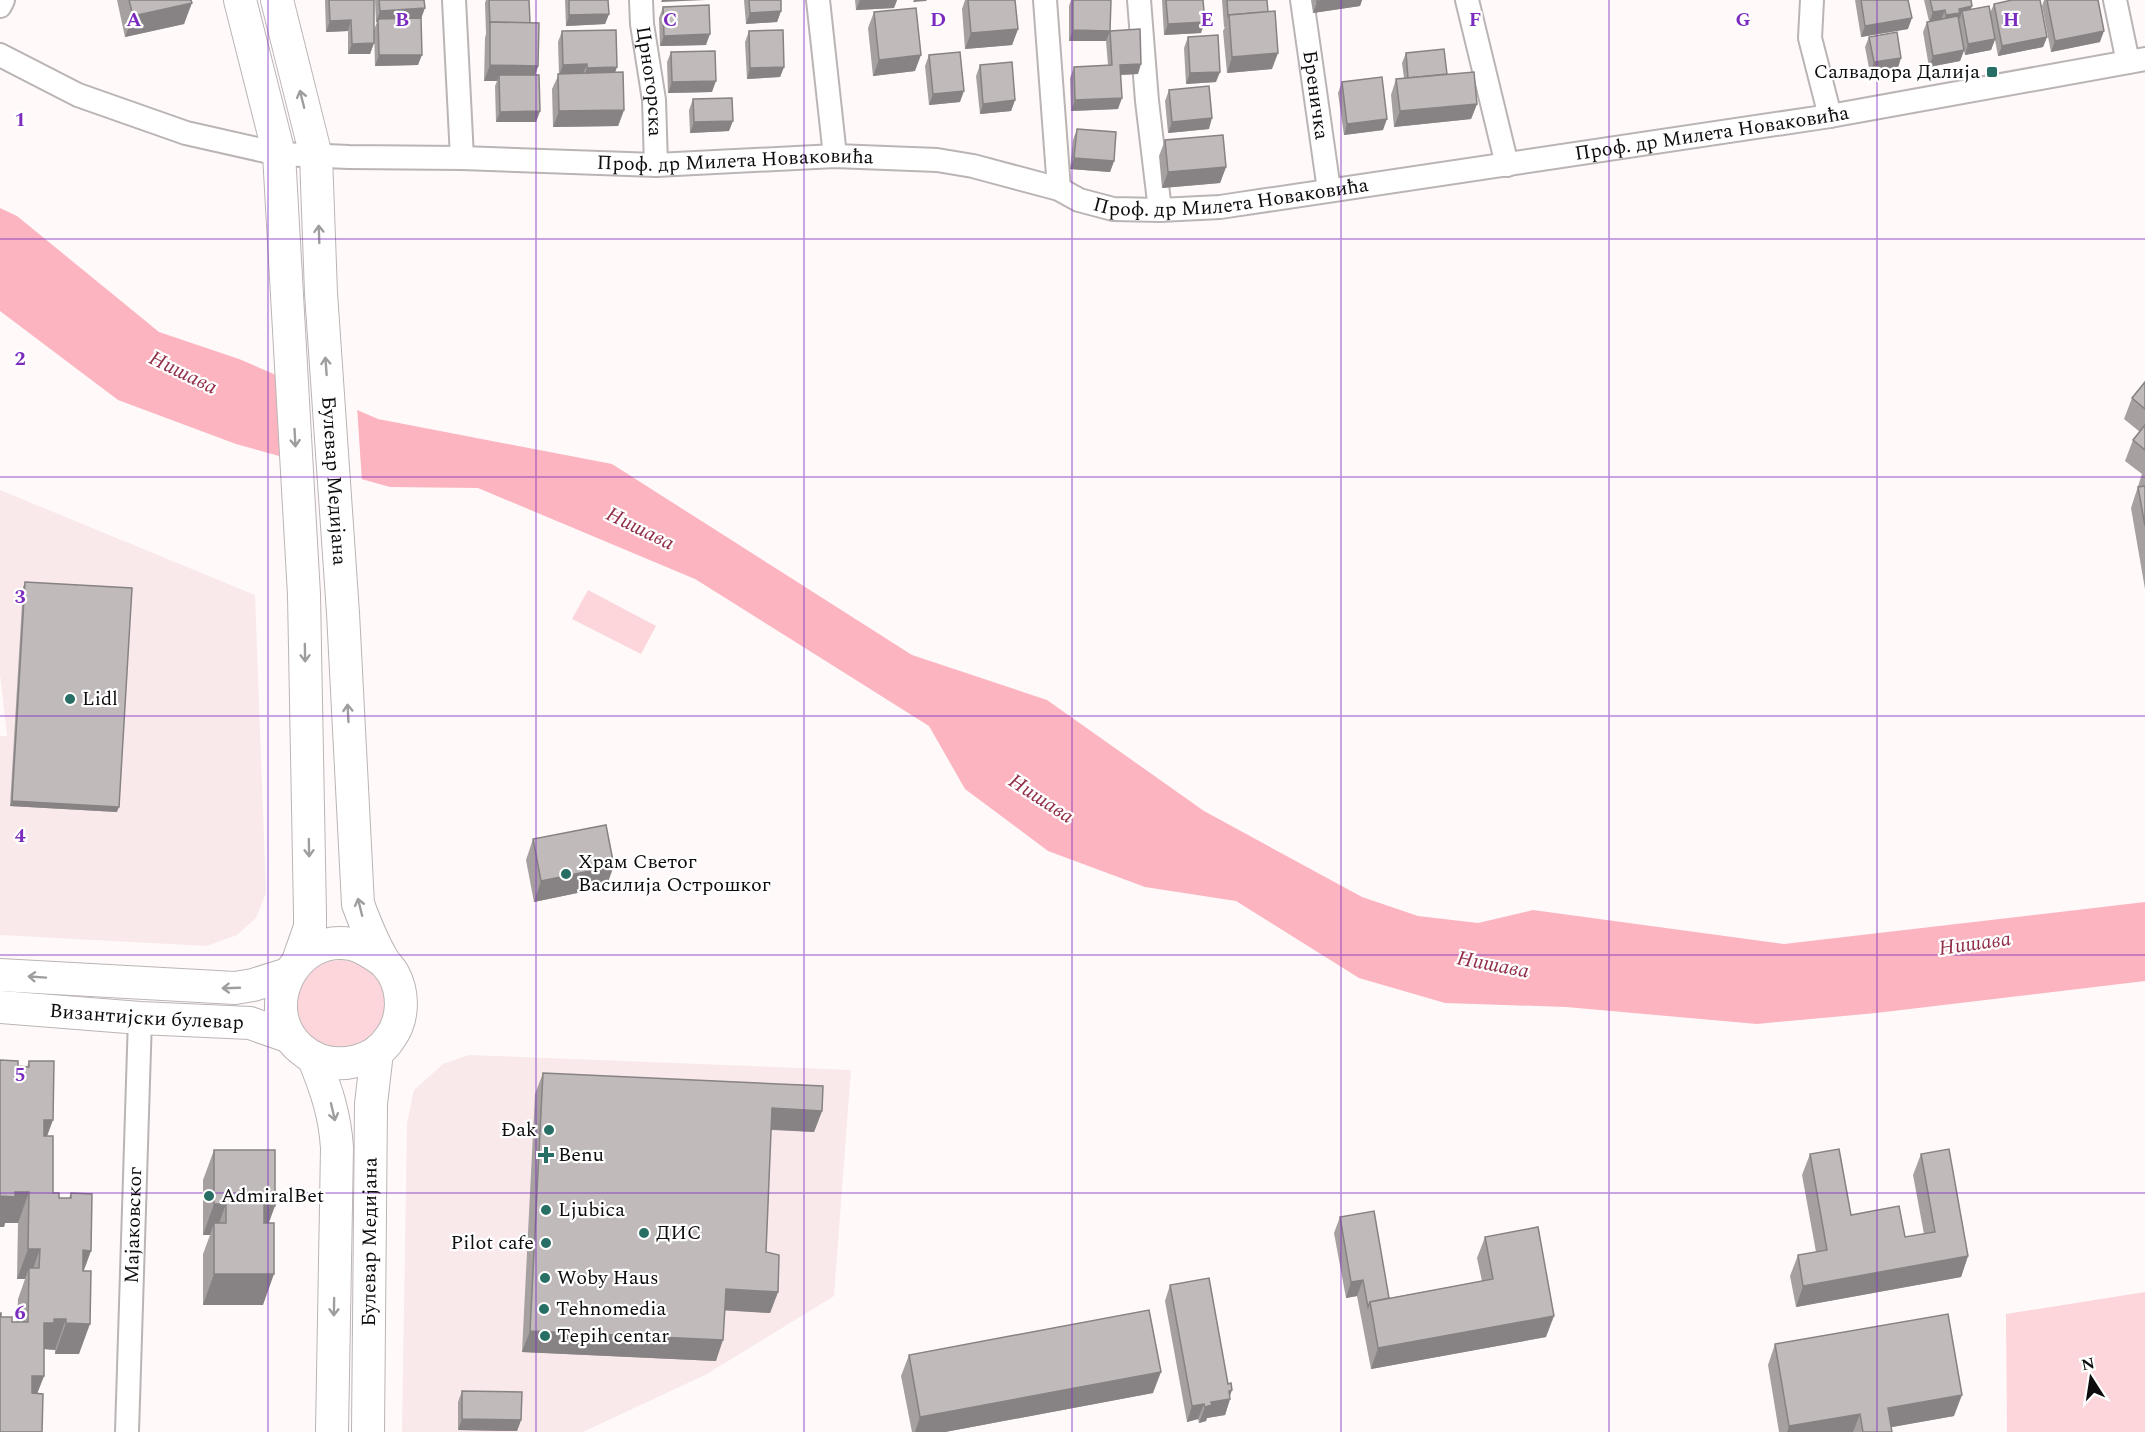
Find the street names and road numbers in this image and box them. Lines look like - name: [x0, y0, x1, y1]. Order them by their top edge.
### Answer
- street label: Црногорска: [628, 24, 670, 137]
- street label: Бреничка: [1294, 48, 1337, 142]
- street label: Проф. др Милета Новаковића: [1573, 98, 1852, 169]
- street label: Проф. др Милета Новаковића: [596, 141, 874, 180]
- street label: Проф. др Милета Новаковића: [1090, 170, 1371, 225]
- street label: Булевар Медијана: [313, 395, 355, 566]
- street label: Византијски булевар: [48, 996, 245, 1038]
- street label: Булевар Медијана: [354, 1157, 386, 1327]
- street label: Мајаковског: [117, 1166, 150, 1284]

